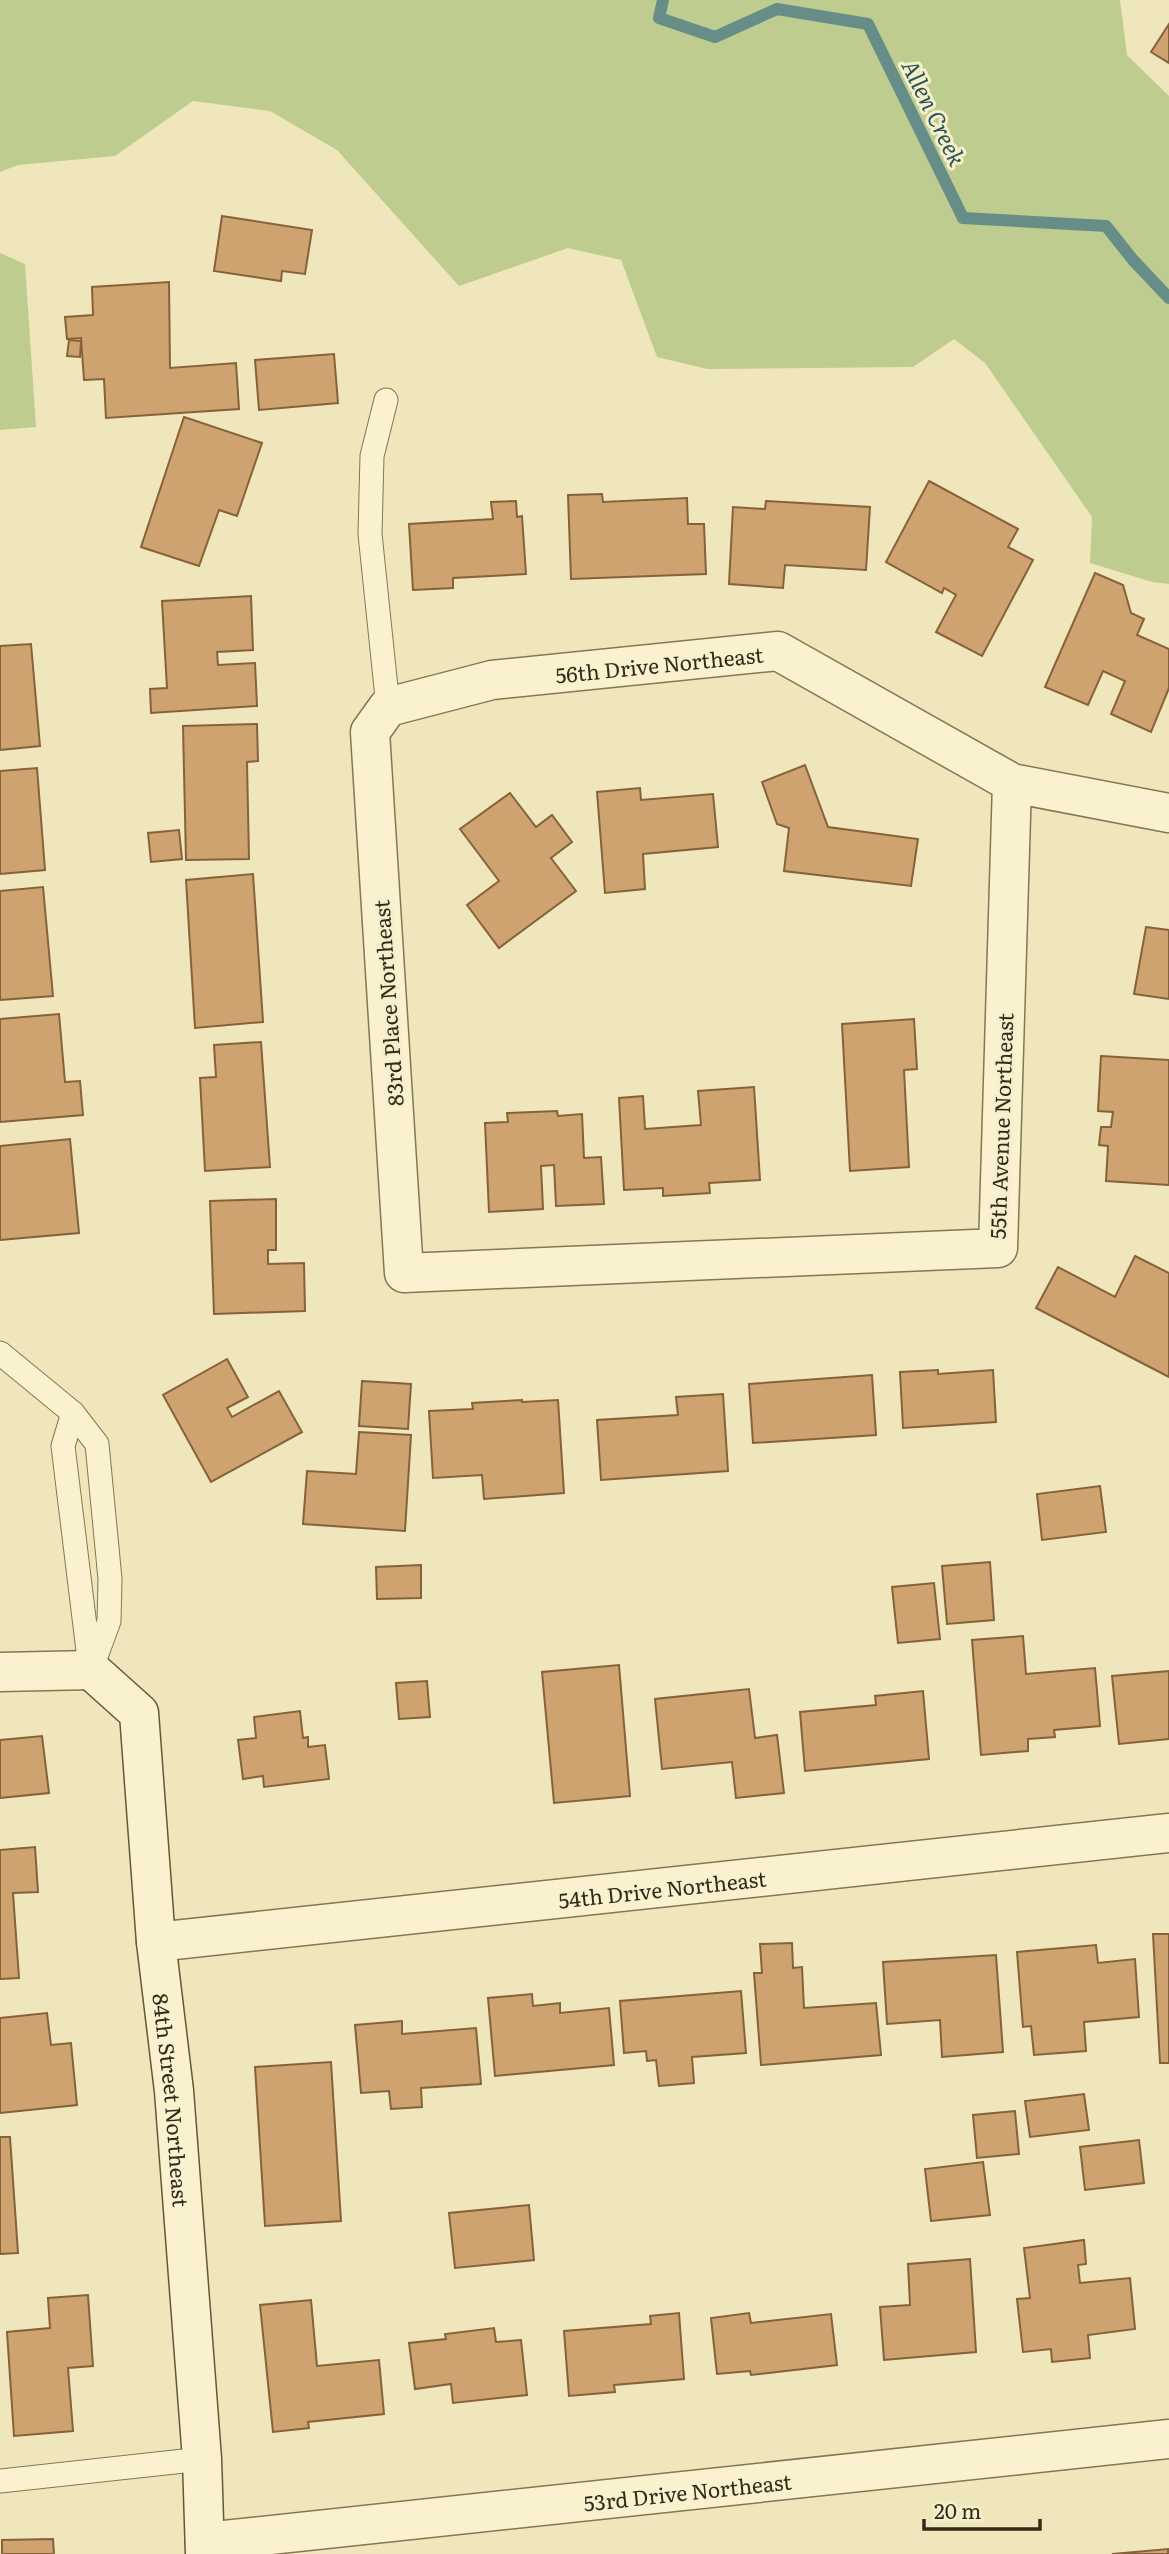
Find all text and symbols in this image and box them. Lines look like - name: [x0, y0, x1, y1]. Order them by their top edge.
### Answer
- water label: Allen Creek: [895, 53, 976, 171]
- street label: 56th Drive Northeast: [554, 637, 765, 689]
- street label: 83rd Place Northeast: [364, 898, 410, 1107]
- street label: 55th Avenue Northeast: [981, 1012, 1019, 1240]
- street label: 54th Drive Northeast: [557, 1861, 768, 1914]
- street label: 84th Street Northeast: [147, 1991, 198, 2209]
- street label: 53rd Drive Northeast: [582, 2464, 793, 2517]
- scale bar: [924, 2488, 1040, 2532]
- text: 20 m: [934, 2494, 981, 2525]

